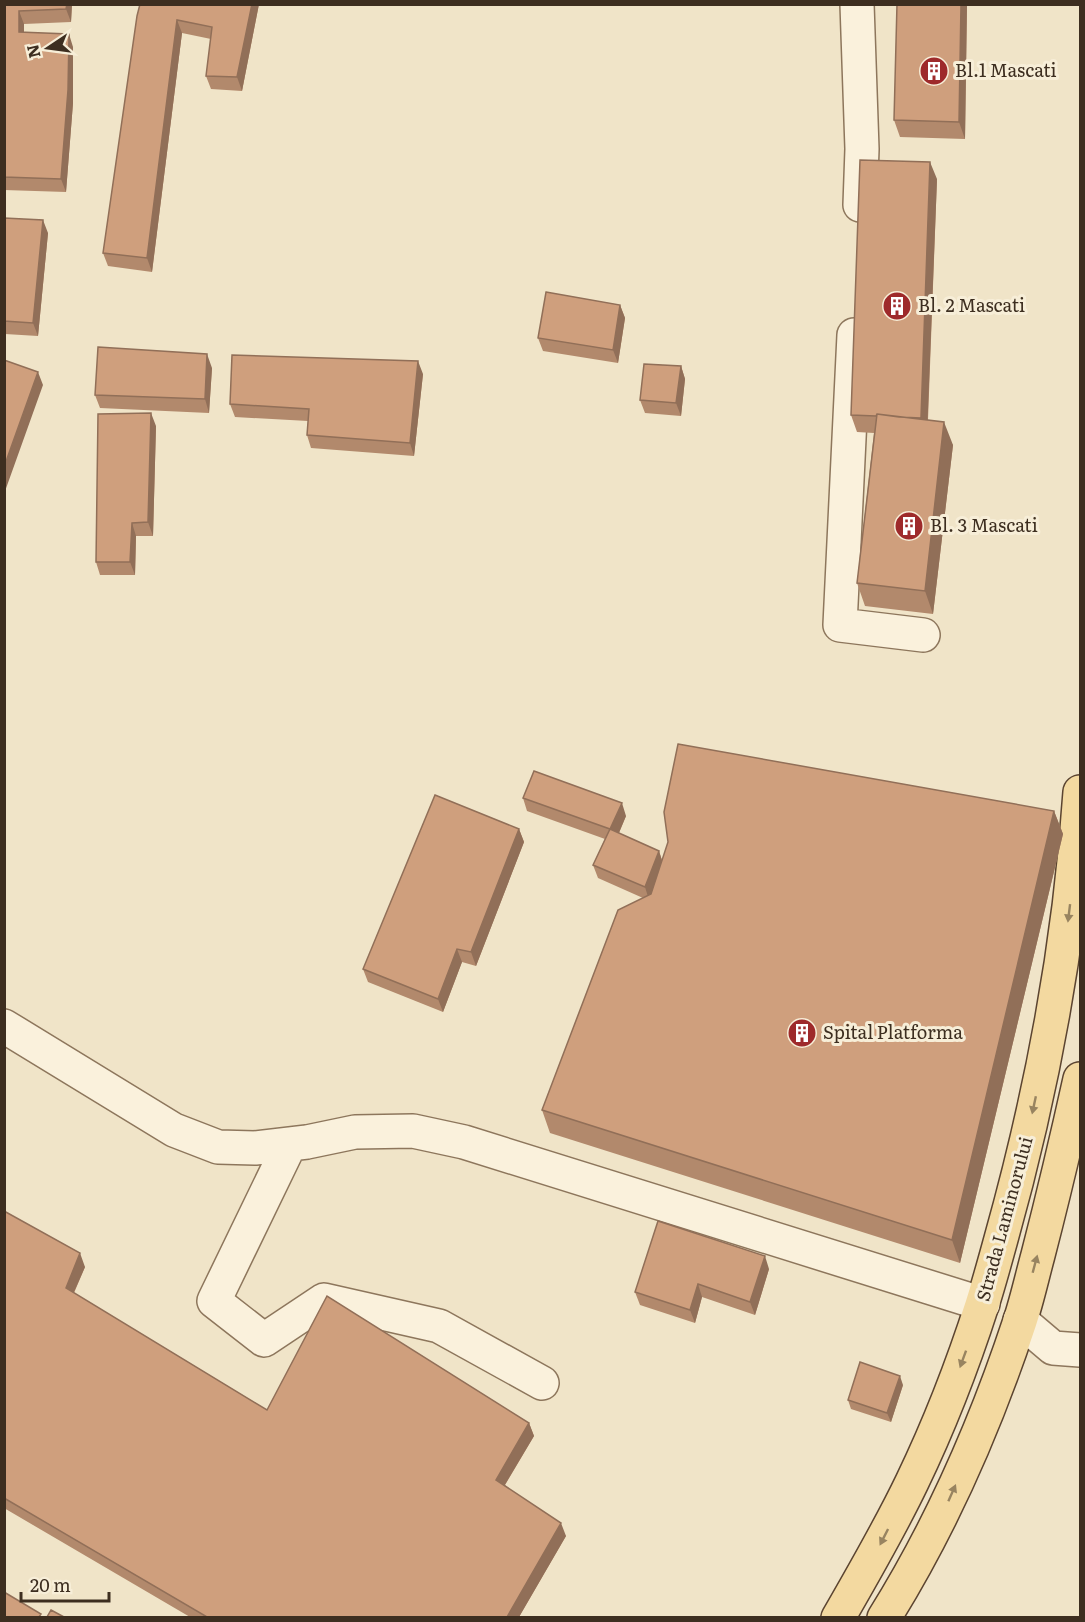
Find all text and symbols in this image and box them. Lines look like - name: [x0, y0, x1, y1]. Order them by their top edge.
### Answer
- north arrow: [18, 18, 78, 78]
- text: N: [19, 42, 46, 61]
- building icon: Bl.1 Mascati: [918, 55, 950, 87]
- place label: Bl.1 Mascati: [955, 56, 1057, 83]
- building icon: Bl. 2 Mascati: [881, 290, 913, 322]
- place label: Bl. 2 Mascati: [918, 291, 1025, 318]
- building icon: Bl. 3 Mascati: [893, 510, 925, 542]
- place label: Bl. 3 Mascati: [930, 511, 1038, 538]
- one-way arrow: [1064, 904, 1073, 923]
- building icon: Spital Platforma: [786, 1017, 818, 1049]
- place label: Spital Platforma: [823, 1018, 963, 1045]
- one-way arrow: [1029, 1096, 1039, 1114]
- street label: Strada Laminorului: [969, 1133, 1039, 1304]
- one-way arrow: [1031, 1254, 1041, 1273]
- one-way arrow: [957, 1350, 967, 1368]
- one-way arrow: [948, 1484, 957, 1501]
- one-way arrow: [879, 1529, 889, 1546]
- scale bar: [21, 1565, 110, 1603]
- text: 20 m: [30, 1571, 71, 1598]

